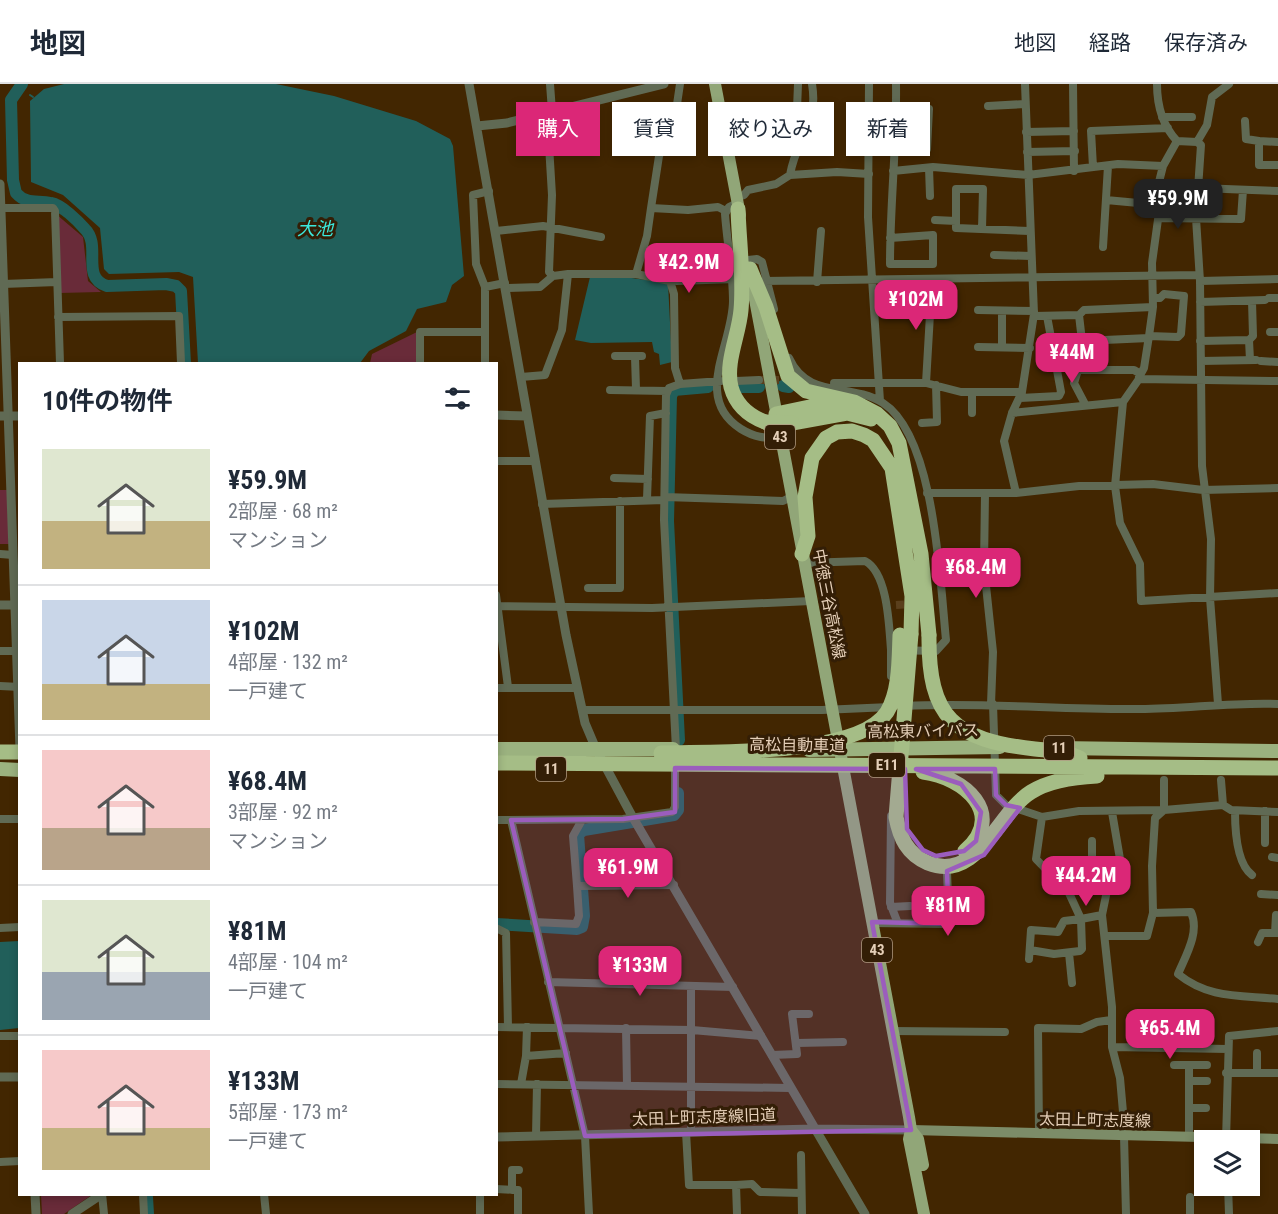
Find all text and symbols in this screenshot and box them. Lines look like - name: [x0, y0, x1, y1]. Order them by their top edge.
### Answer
- text: 地図: [30, 27, 86, 60]
- text: 地図: [1014, 31, 1056, 55]
- text: 経路: [1089, 31, 1131, 55]
- text: 保存済み: [1164, 31, 1248, 55]
- chip: 購入: [516, 102, 600, 156]
- chip: 賃貸: [612, 102, 696, 156]
- chip: 絞り込み: [708, 102, 834, 156]
- chip: 新着: [846, 102, 930, 156]
- pin: ¥59.9M: [1129, 179, 1227, 230]
- text: ¥59.9M: [1148, 186, 1208, 210]
- water label: 大池: [297, 218, 335, 239]
- pin: ¥42.9M: [640, 243, 738, 294]
- text: ¥42.9M: [659, 250, 719, 274]
- pin: ¥102M: [874, 280, 958, 331]
- text: ¥102M: [889, 287, 944, 311]
- pin: ¥44M: [1036, 333, 1108, 384]
- text: ¥44M: [1050, 340, 1094, 364]
- icon: filters: [441, 382, 474, 415]
- text: 10件の物件: [42, 386, 172, 416]
- road number: 43: [765, 425, 795, 449]
- text: ¥59.9M: [228, 465, 307, 495]
- icon: home: [90, 473, 162, 545]
- text: 2部屋 · 68 m²: [228, 499, 338, 523]
- text: マンション: [228, 528, 328, 552]
- street label: 中徳三谷高松線: [809, 547, 849, 661]
- pin: ¥68.4M: [927, 548, 1025, 599]
- text: ¥68.4M: [946, 555, 1006, 579]
- text: ¥102M: [228, 616, 300, 646]
- icon: home: [90, 624, 162, 696]
- text: 4部屋 · 132 m²: [228, 650, 348, 674]
- text: 一戸建て: [228, 679, 308, 703]
- street label: 高松東バイパス: [867, 721, 979, 741]
- street label: 高松自動車道: [749, 735, 845, 755]
- road number: 11: [1044, 736, 1074, 760]
- road number: E11: [869, 753, 905, 777]
- road number: 11: [536, 757, 566, 781]
- text: ¥68.4M: [228, 766, 307, 796]
- icon: home: [90, 774, 162, 846]
- text: 3部屋 · 92 m²: [228, 800, 338, 824]
- text: マンション: [228, 829, 328, 853]
- pin: ¥61.9M: [579, 848, 677, 899]
- text: ¥61.9M: [598, 855, 658, 879]
- pin: ¥44.2M: [1037, 856, 1135, 907]
- text: ¥44.2M: [1056, 863, 1116, 887]
- pin: ¥81M: [912, 886, 984, 937]
- text: ¥81M: [926, 893, 970, 917]
- text: ¥81M: [228, 916, 286, 946]
- icon: home: [90, 924, 162, 996]
- road number: 43: [862, 938, 892, 962]
- pin: ¥133M: [598, 946, 682, 997]
- text: 4部屋 · 104 m²: [228, 950, 348, 974]
- text: ¥133M: [613, 953, 668, 977]
- text: 一戸建て: [228, 979, 308, 1003]
- pin: ¥65.4M: [1121, 1009, 1219, 1060]
- text: ¥65.4M: [1140, 1016, 1200, 1040]
- text: ¥133M: [228, 1066, 300, 1096]
- icon: home: [90, 1074, 162, 1146]
- text: 5部屋 · 173 m²: [228, 1100, 348, 1124]
- street label: 太田上町志度線旧道: [632, 1105, 776, 1129]
- street label: 太田上町志度線: [1039, 1110, 1151, 1130]
- text: 一戸建て: [228, 1129, 308, 1153]
- map controls: [1194, 1130, 1260, 1196]
- button: layers: [1194, 1130, 1260, 1196]

